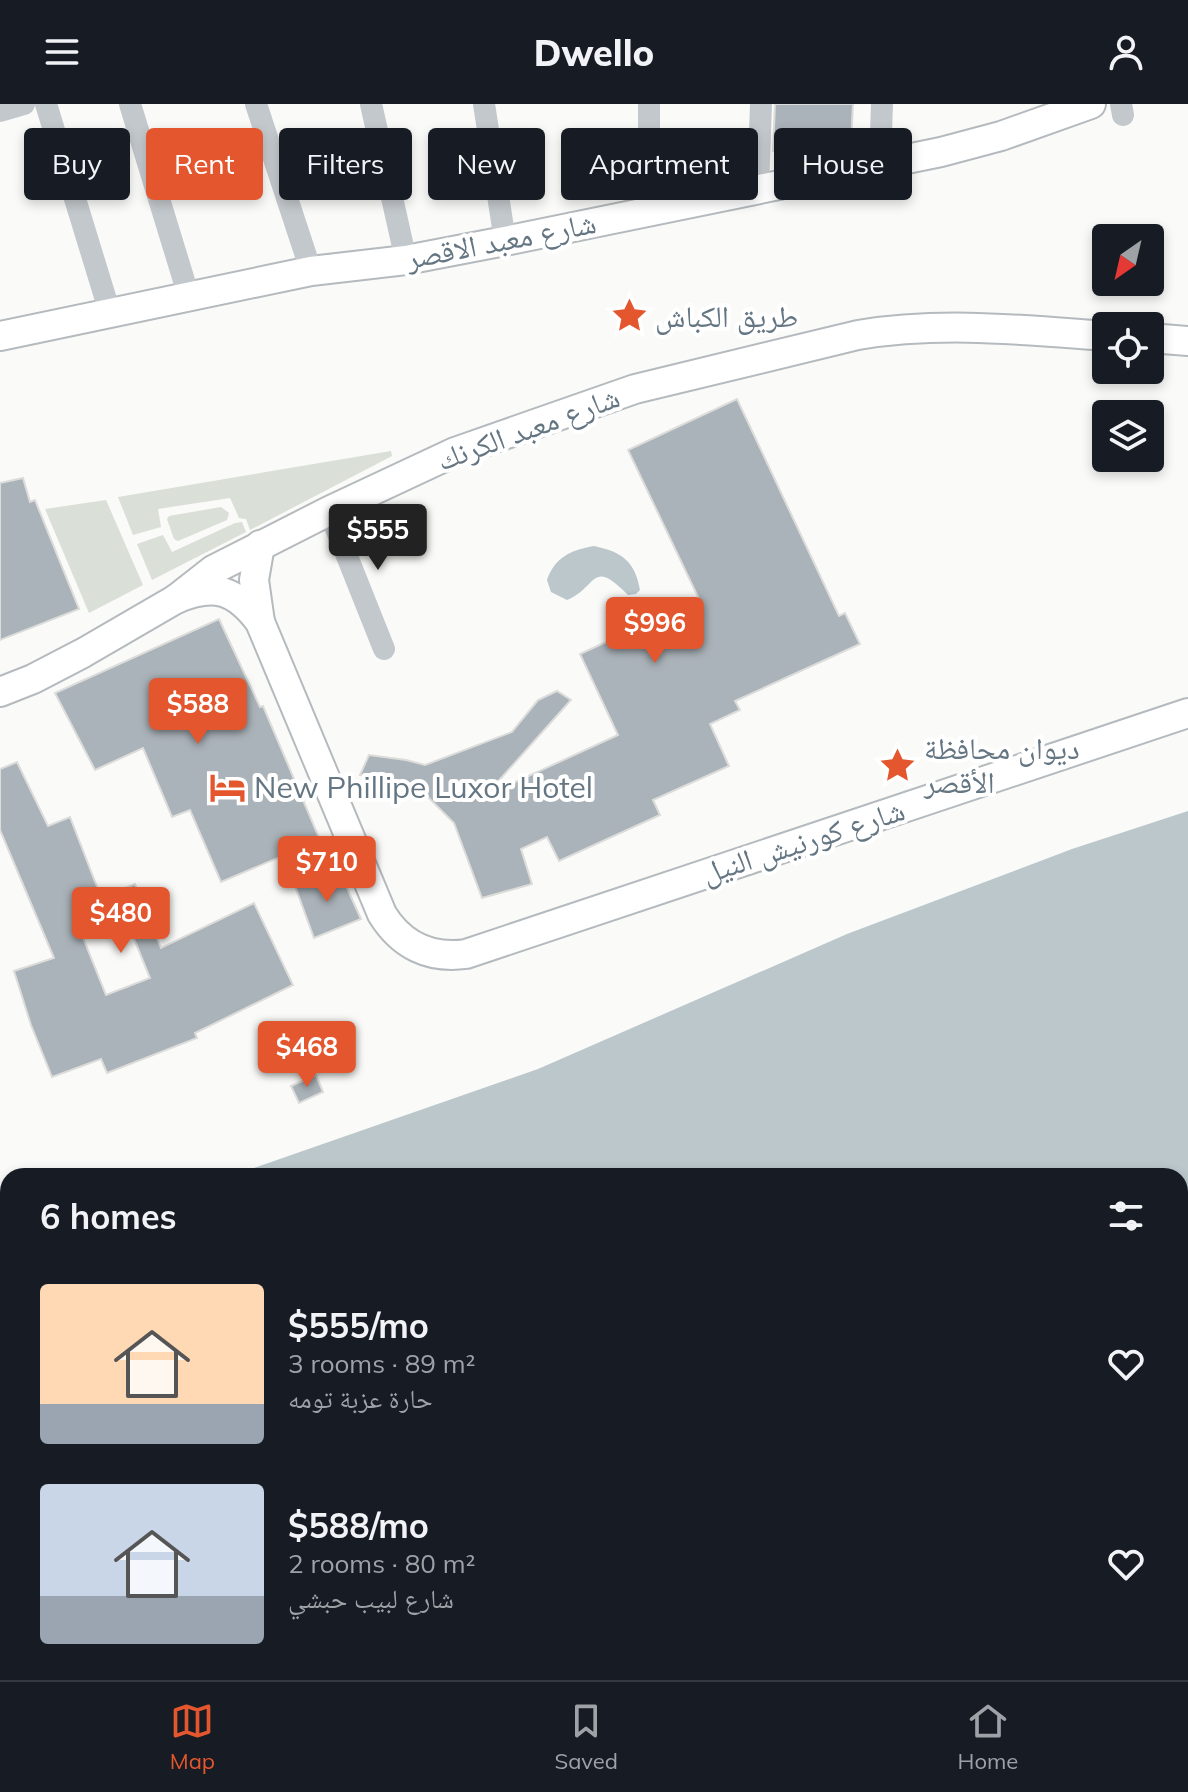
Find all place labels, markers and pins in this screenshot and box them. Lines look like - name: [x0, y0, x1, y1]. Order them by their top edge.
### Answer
- place icon: طريق الكباش: [610, 297, 648, 335]
- place label: طريق الكباش: [655, 297, 798, 335]
- pin: $555: [331, 504, 425, 572]
- pin: $996: [608, 597, 702, 665]
- pin: $588: [151, 678, 245, 746]
- place label: ديوان محافظة الأقصر: [923, 729, 1080, 801]
- place icon: ديوان محافظة الأقصر: [879, 746, 917, 784]
- hotel icon: New Phillipe Luxor Hotel: [209, 768, 247, 806]
- place label: New Phillipe Luxor Hotel: [254, 768, 593, 806]
- pin: $710: [280, 836, 374, 904]
- pin: $480: [74, 887, 168, 955]
- pin: $468: [260, 1021, 354, 1089]

